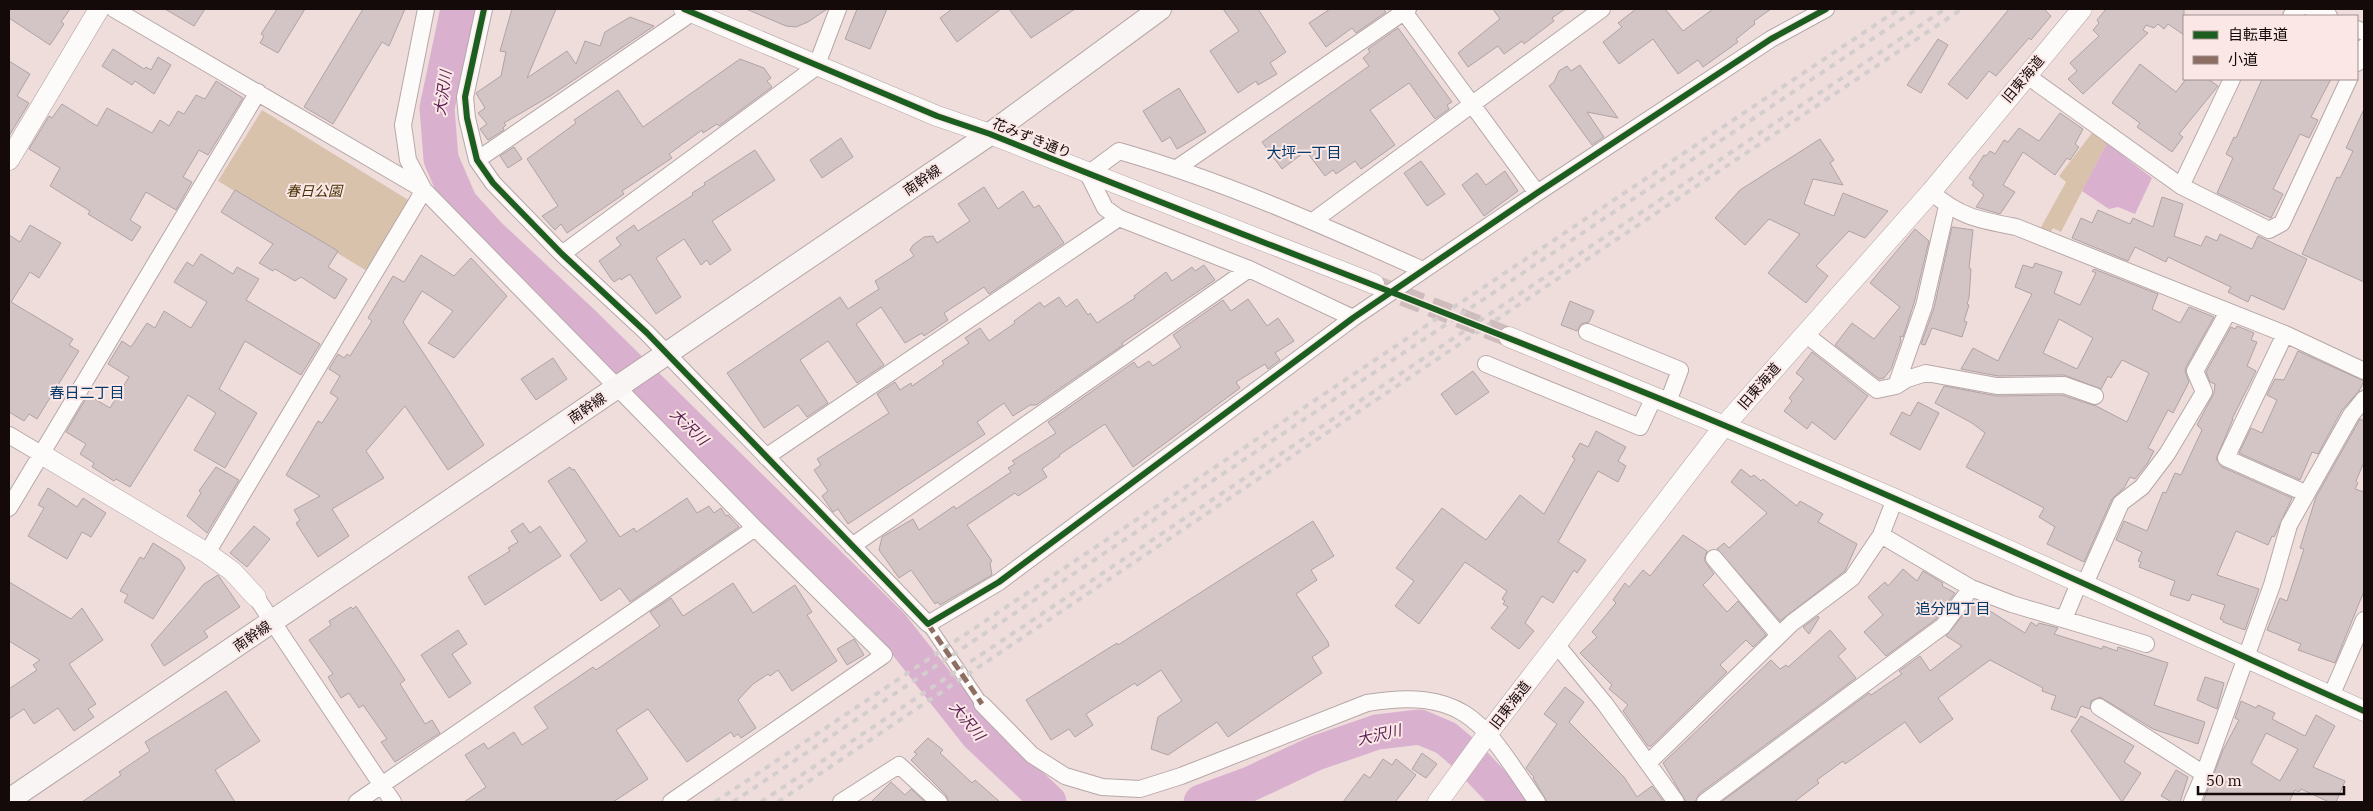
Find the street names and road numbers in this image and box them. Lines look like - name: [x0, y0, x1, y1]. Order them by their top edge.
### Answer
- street label: 旧東海道: [1998, 52, 2048, 106]
- street label: 花みずき通り: [990, 114, 1074, 162]
- street label: 南幹線: [900, 161, 944, 199]
- street label: 旧東海道: [1734, 359, 1784, 413]
- street label: 南幹線: [565, 389, 609, 427]
- street label: 南幹線: [230, 617, 274, 655]
- street label: 旧東海道: [1486, 677, 1534, 733]

